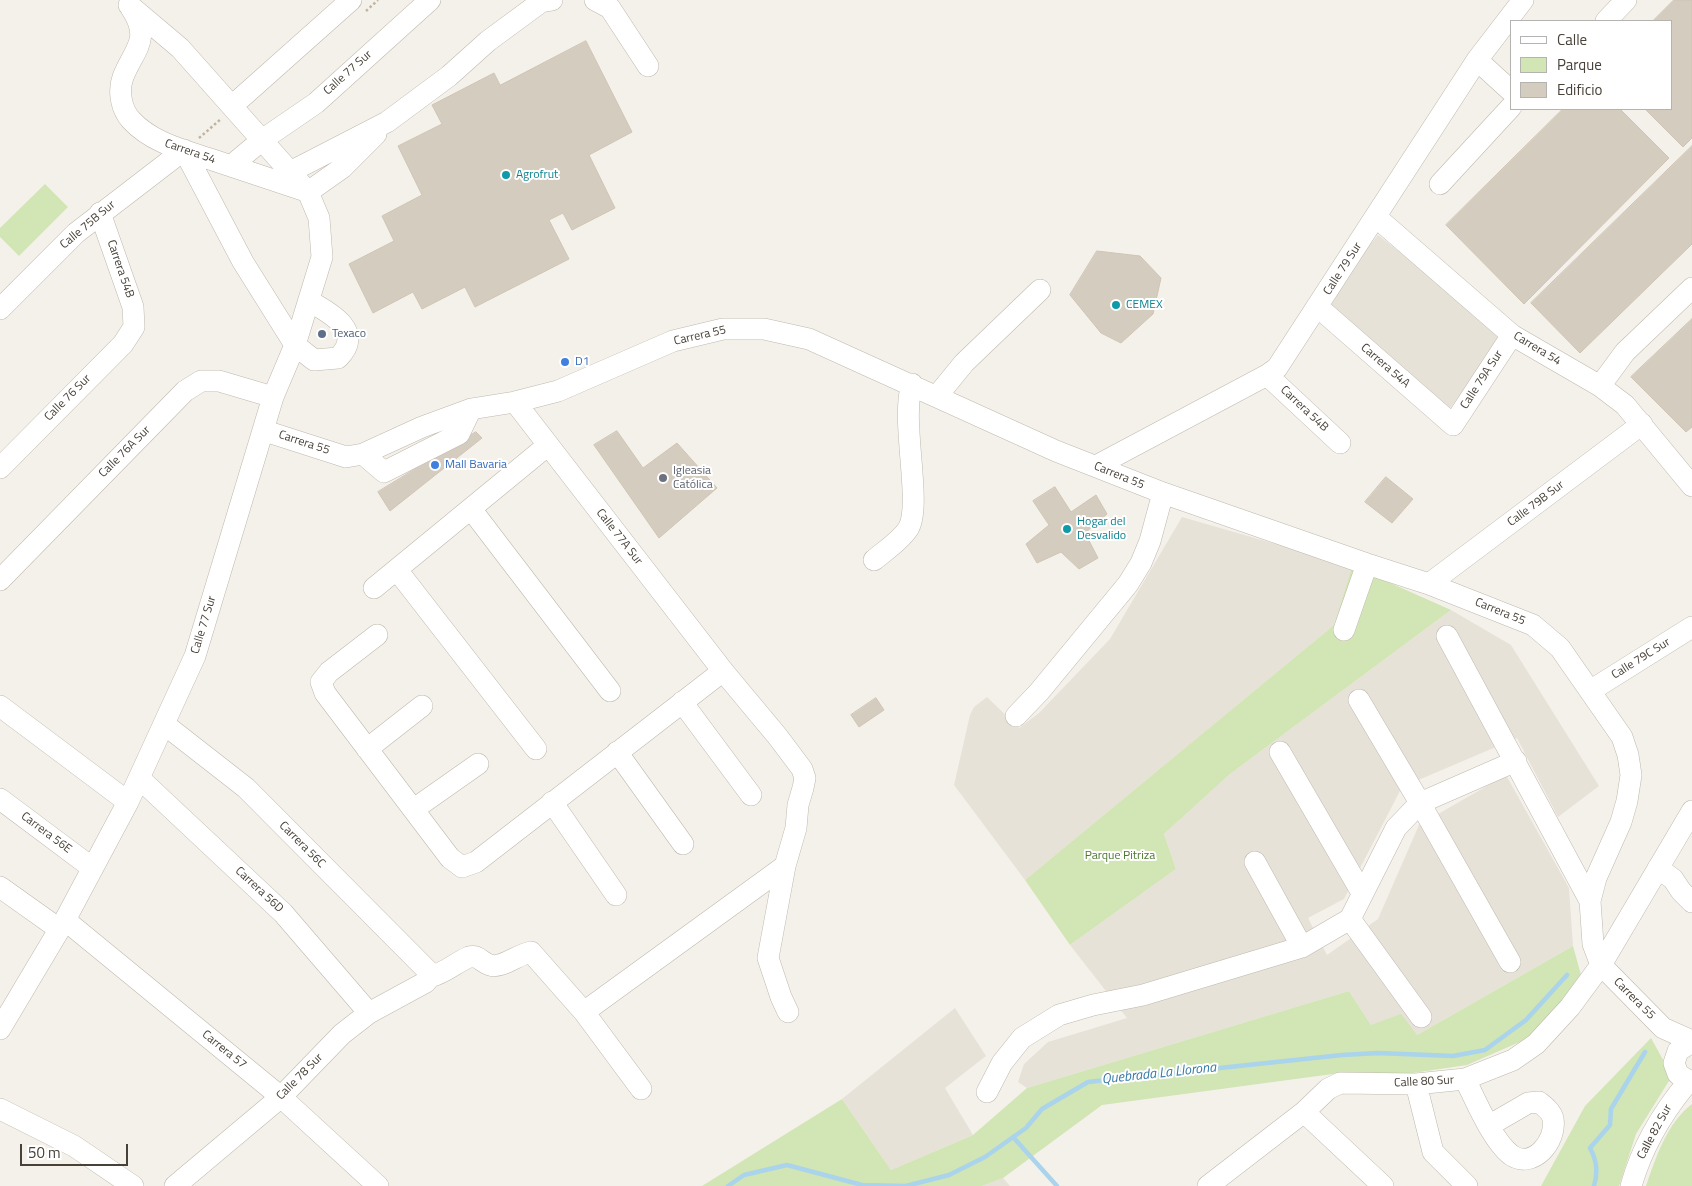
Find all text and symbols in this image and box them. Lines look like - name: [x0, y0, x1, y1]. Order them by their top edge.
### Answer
- legend: [1510, 20, 1672, 110]
- text: Calle: [1557, 28, 1587, 51]
- street label: Calle 77 Sur: [321, 48, 375, 98]
- text: Parque: [1557, 53, 1602, 76]
- text: Edificio: [1557, 78, 1602, 101]
- street label: Carrera 54: [163, 137, 217, 167]
- place label: Agrofrut: [516, 168, 558, 182]
- marker: Agrofrut: [500, 169, 512, 181]
- street label: Calle 75B Sur: [58, 198, 118, 252]
- street label: Carrera 54B: [103, 238, 137, 300]
- street label: Calle 79 Sur: [1321, 240, 1365, 298]
- place label: CEMEX: [1126, 298, 1163, 312]
- marker: CEMEX: [1110, 299, 1122, 311]
- street label: Carrera 55: [673, 323, 727, 349]
- place label: Texaco: [332, 327, 366, 341]
- marker: Texaco: [316, 328, 328, 340]
- street label: Carrera 54: [1511, 329, 1563, 369]
- street label: Carrera 54A: [1358, 341, 1412, 391]
- street label: Calle 79A Sur: [1458, 348, 1506, 412]
- place label: D1: [575, 355, 589, 369]
- marker: D1: [559, 356, 571, 368]
- street label: Calle 76 Sur: [42, 372, 94, 424]
- street label: Carrera 54B: [1277, 383, 1331, 435]
- street label: Calle 76A Sur: [96, 423, 154, 481]
- street label: Carrera 55: [277, 428, 331, 458]
- place label: Mall Bavaria: [445, 458, 507, 472]
- marker: Mall Bavaria: [429, 459, 441, 471]
- street label: Carrera 55: [1092, 459, 1146, 493]
- place label: Igleasia Católica: [673, 464, 713, 492]
- marker: Igleasia Católica: [657, 472, 669, 484]
- street label: Calle 79B Sur: [1505, 478, 1567, 530]
- street label: Calle 77A Sur: [593, 506, 645, 568]
- place label: Hogar del Desvalido: [1077, 515, 1126, 543]
- marker: Hogar del Desvalido: [1061, 523, 1073, 535]
- street label: Calle 77 Sur: [188, 594, 220, 656]
- street label: Carrera 55: [1473, 595, 1527, 629]
- street label: Calle 79C Sur: [1609, 635, 1673, 683]
- street label: Carrera 56E: [18, 809, 74, 857]
- street label: Carrera 56C: [276, 819, 328, 871]
- park label: Parque Pitriza: [1085, 849, 1155, 863]
- street label: Carrera 56D: [232, 864, 286, 916]
- street label: Carrera 55: [1610, 975, 1658, 1023]
- street label: Carrera 57: [199, 1028, 249, 1072]
- street label: Calle 78 Sur: [274, 1051, 326, 1103]
- water label: Quebrada La Llorona: [1101, 1060, 1217, 1088]
- street label: Calle 80 Sur: [1394, 1073, 1454, 1091]
- street label: Calle 82 Sur: [1635, 1102, 1675, 1162]
- scale bar: [22, 1134, 130, 1166]
- text: 50 m: [28, 1141, 61, 1164]

